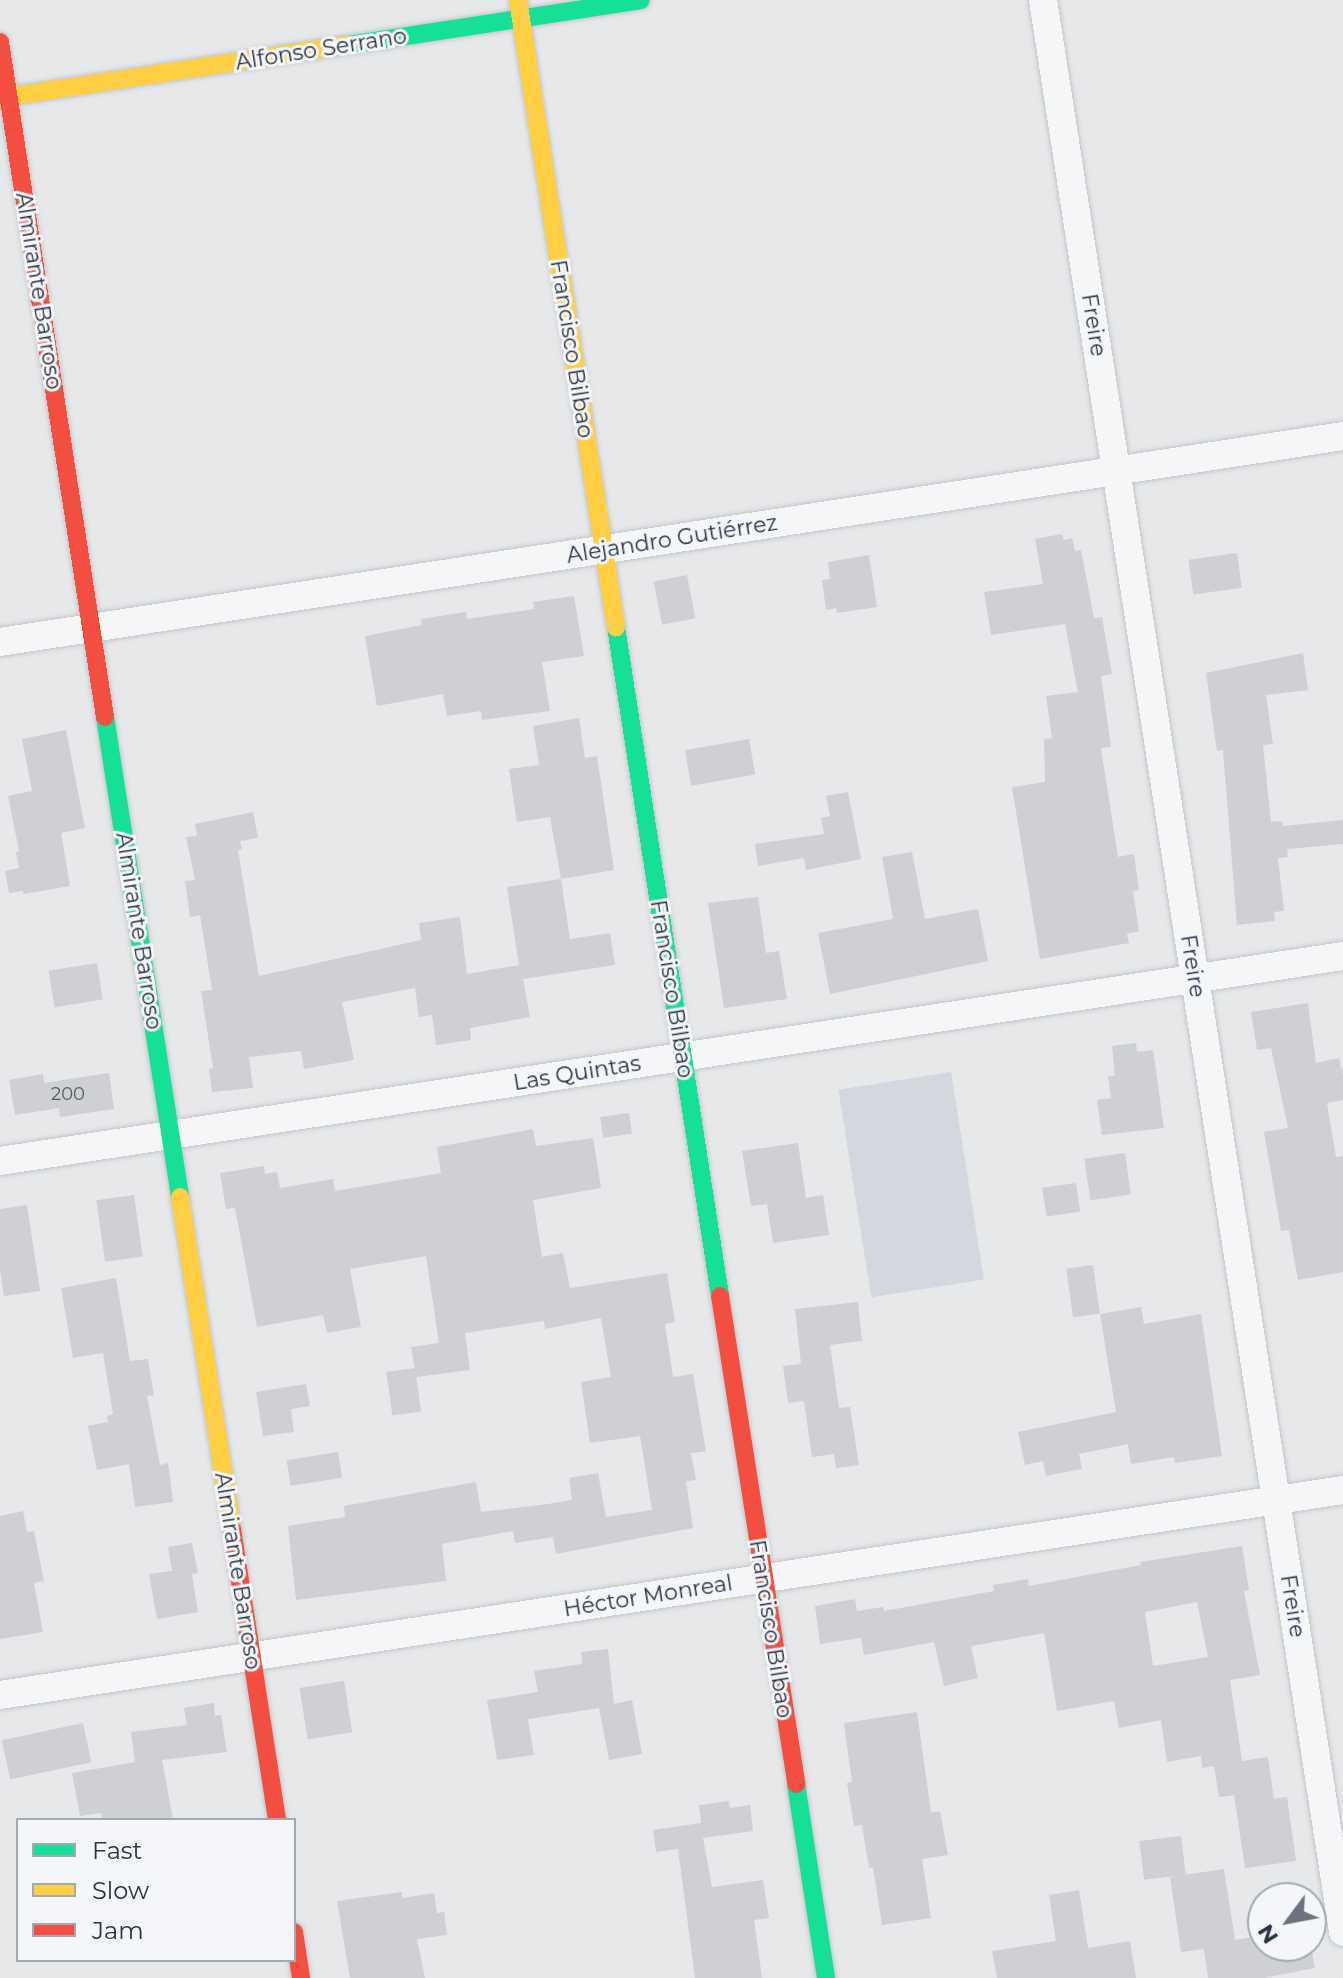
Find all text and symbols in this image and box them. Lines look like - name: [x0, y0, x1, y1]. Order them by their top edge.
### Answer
- street label: Alfonso Serrano: [234, 22, 408, 76]
- street label: Almirante Barroso: [10, 190, 68, 392]
- street label: Francisco Bilbao: [545, 258, 599, 440]
- street label: Freire: [1076, 292, 1112, 358]
- street label: Alejandro Gutiérrez: [565, 509, 779, 569]
- street label: Almirante Barroso: [110, 830, 168, 1032]
- street label: Francisco Bilbao: [645, 898, 699, 1080]
- street label: Freire: [1175, 933, 1211, 999]
- street label: Las Quintas: [511, 1050, 643, 1096]
- house number: 200: [51, 1083, 85, 1105]
- street label: Almirante Barroso: [209, 1470, 267, 1672]
- street label: Francisco Bilbao: [744, 1538, 798, 1720]
- street label: Héctor Monreal: [562, 1570, 734, 1622]
- street label: Freire: [1275, 1573, 1311, 1639]
- legend: [16, 1818, 296, 1962]
- text: Fast: [92, 1836, 142, 1865]
- text: Slow: [92, 1876, 149, 1905]
- north arrow: [1247, 1882, 1327, 1962]
- text: Jam: [92, 1916, 144, 1945]
- text: N: [1252, 1919, 1284, 1949]

